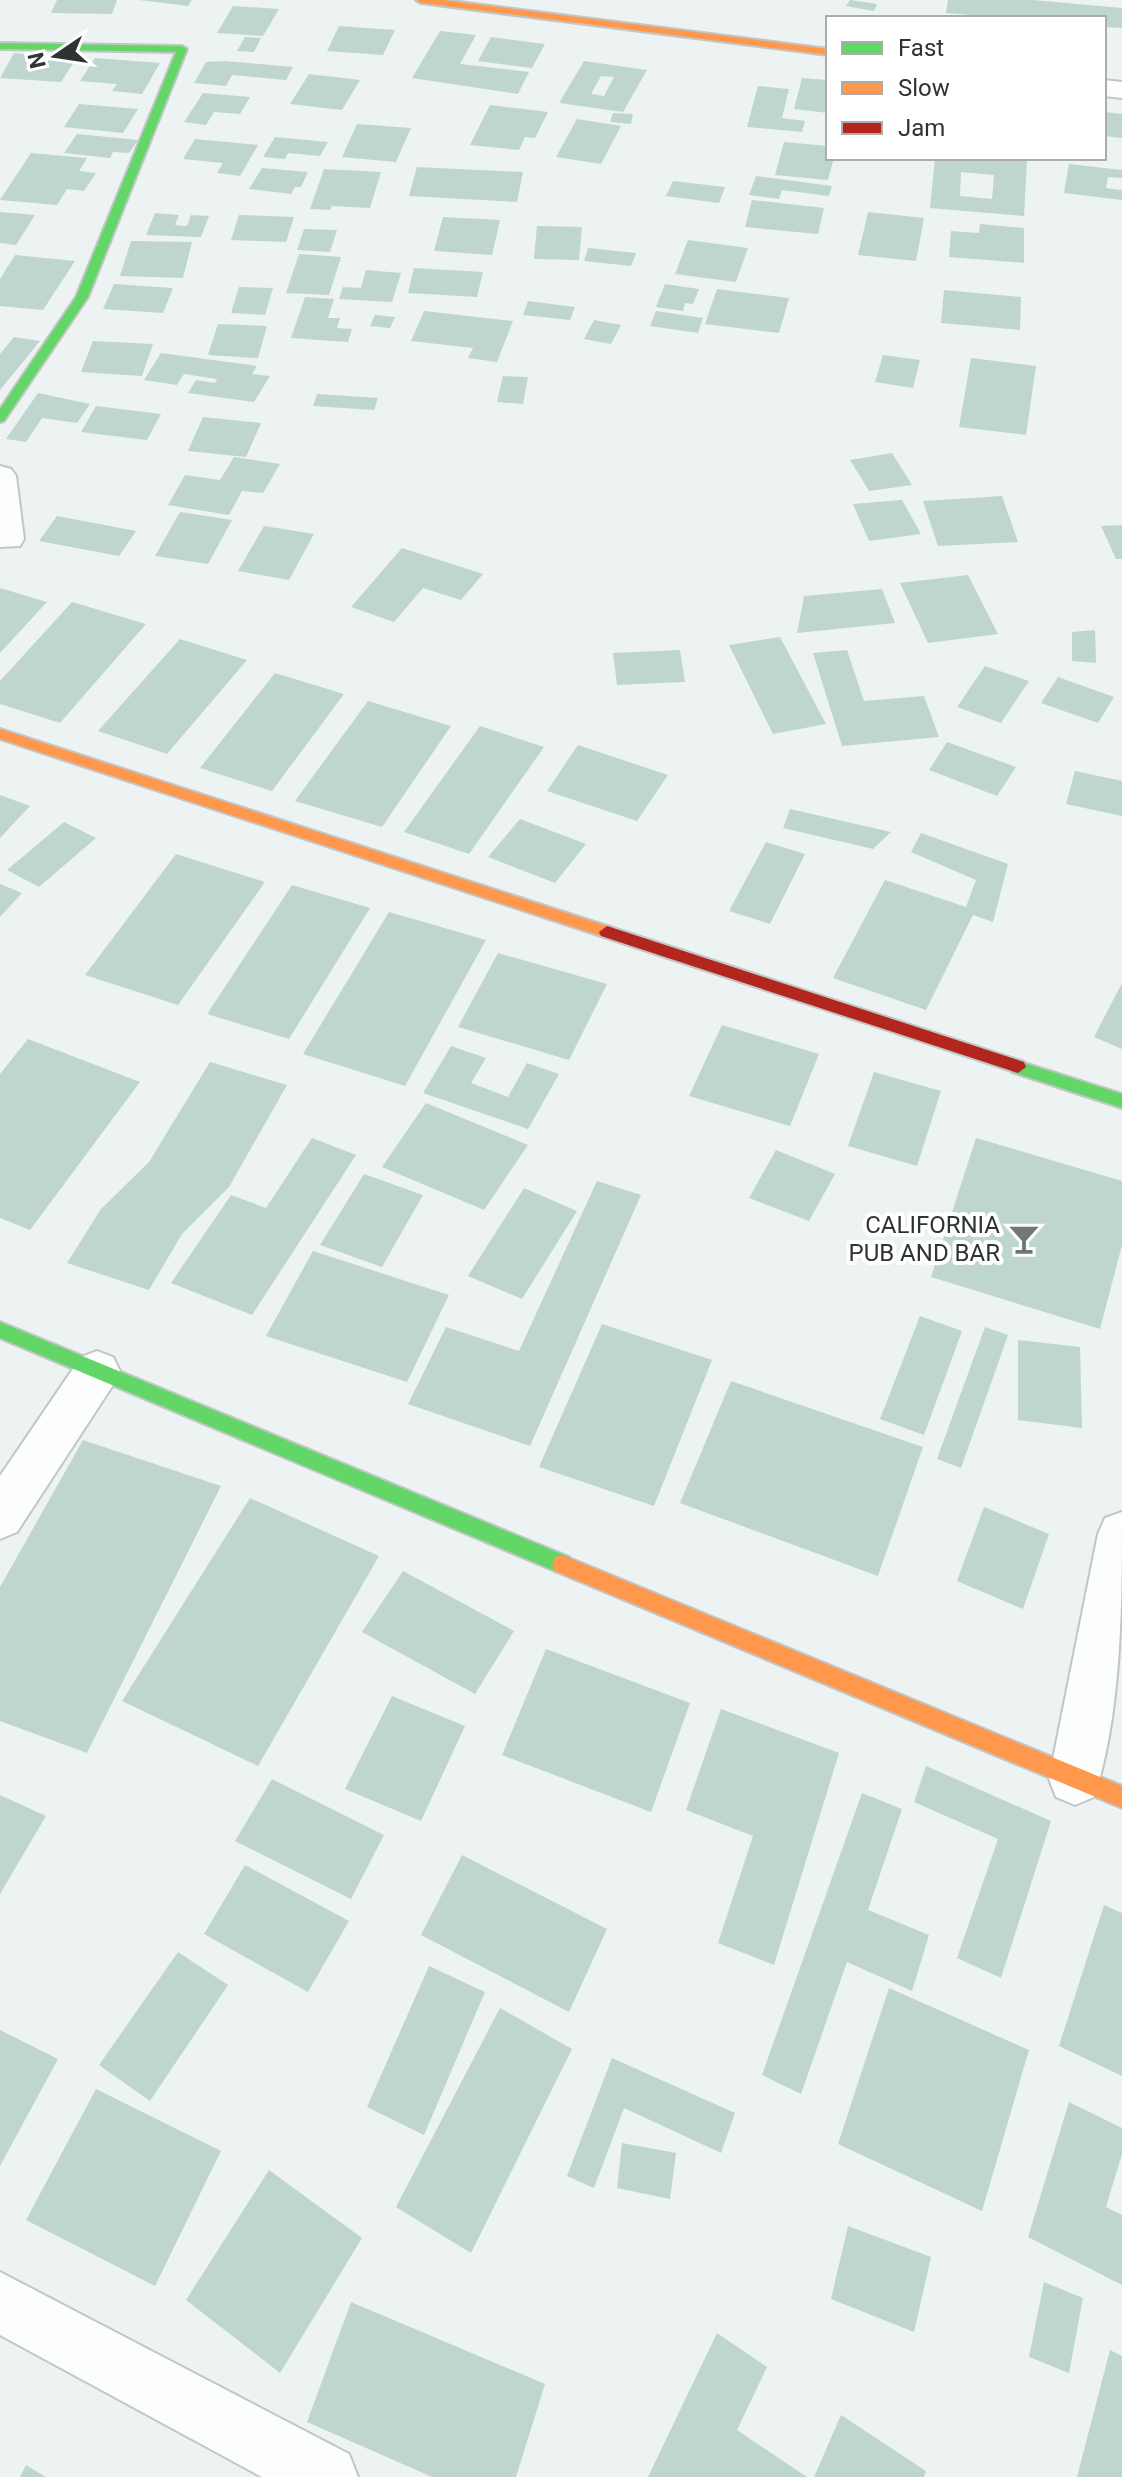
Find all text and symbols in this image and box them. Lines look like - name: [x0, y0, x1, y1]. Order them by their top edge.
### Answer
- north arrow: [16, 16, 96, 96]
- legend: [826, 16, 1106, 160]
- text: Fast: [898, 34, 944, 62]
- text: N: [23, 50, 51, 71]
- text: Slow: [898, 74, 950, 102]
- text: Jam: [898, 114, 945, 142]
- place label: CALIFORNIA PUB AND BAR: [849, 1211, 1000, 1267]
- bar icon: CALIFORNIA PUB AND BAR: [1007, 1222, 1041, 1256]

